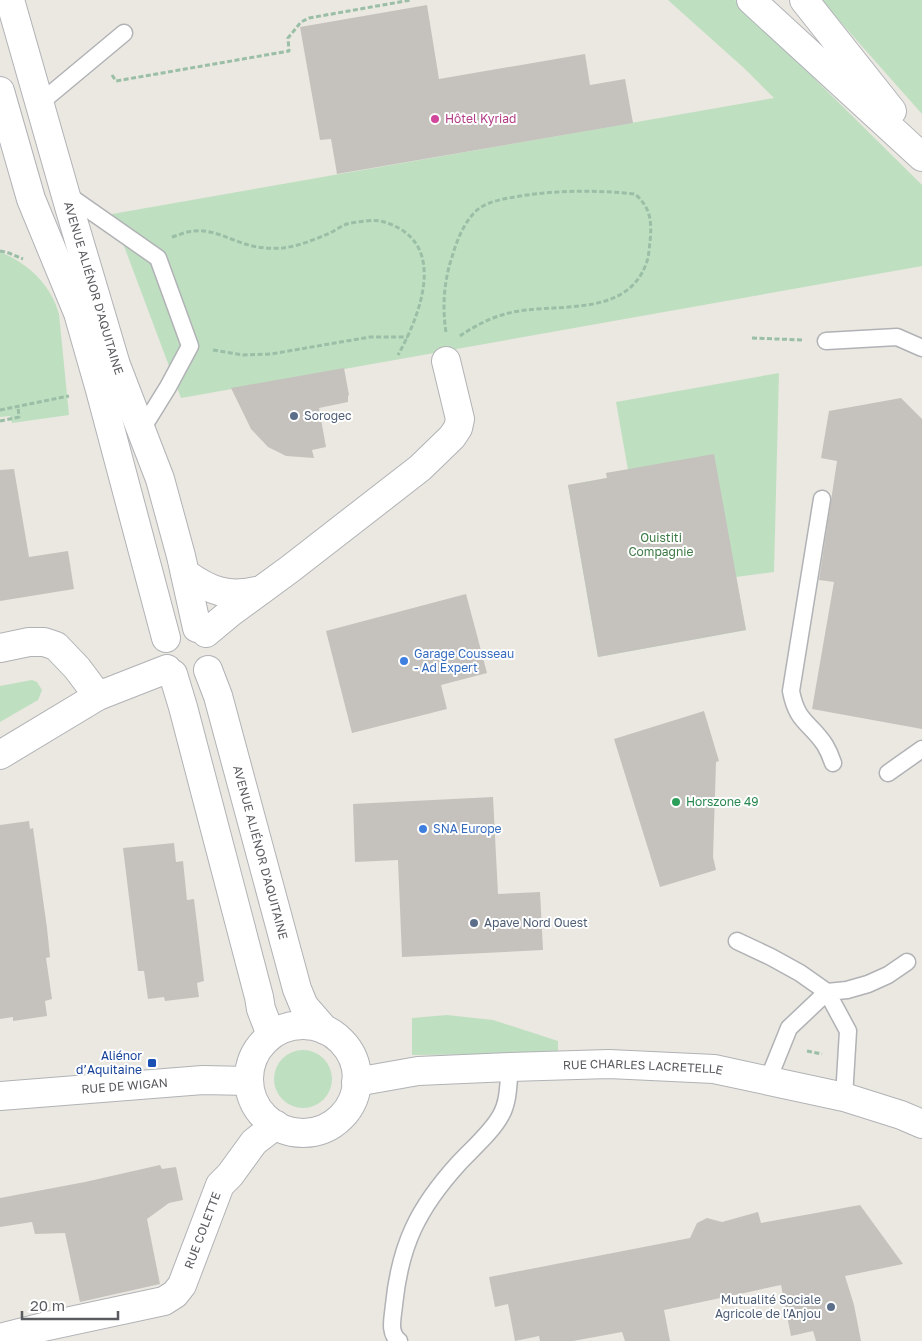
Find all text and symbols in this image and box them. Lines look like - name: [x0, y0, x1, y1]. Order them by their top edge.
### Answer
- place label: Hôtel Kyriad: [445, 111, 517, 126]
- marker: Hôtel Kyriad: [429, 113, 441, 125]
- street label: AVENUE ALIÉNOR D'AQUITAINE: [61, 200, 127, 377]
- place label: Sorogec: [304, 408, 352, 423]
- marker: Sorogec: [288, 410, 300, 422]
- park label: Ouistiti Compagnie: [628, 530, 694, 559]
- place label: Garage Cousseau - Ad Expert: [414, 646, 514, 675]
- marker: Garage Cousseau - Ad Expert: [398, 655, 410, 667]
- street label: AVENUE ALIÉNOR D'AQUITAINE: [230, 764, 291, 941]
- place label: Horszone 49: [686, 794, 759, 809]
- marker: Horszone 49: [670, 796, 682, 808]
- place label: SNA Europe: [433, 821, 502, 836]
- marker: SNA Europe: [417, 823, 429, 835]
- place label: Apave Nord Ouest: [484, 915, 588, 930]
- marker: Apave Nord Ouest: [468, 917, 480, 929]
- place label: Aliénor d’Aquitaine: [76, 1048, 142, 1077]
- street label: RUE CHARLES LACRETELLE: [563, 1056, 724, 1078]
- marker: Aliénor d’Aquitaine: [146, 1057, 158, 1069]
- street label: RUE DE WIGAN: [81, 1075, 168, 1097]
- street label: RUE COLETTE: [181, 1190, 224, 1271]
- scale bar: [22, 1288, 119, 1320]
- place label: Mutualité Sociale Agricole de l'Anjou: [715, 1292, 821, 1321]
- text: 20 m: [30, 1296, 65, 1314]
- marker: Mutualité Sociale Agricole de l'Anjou: [825, 1301, 837, 1313]

